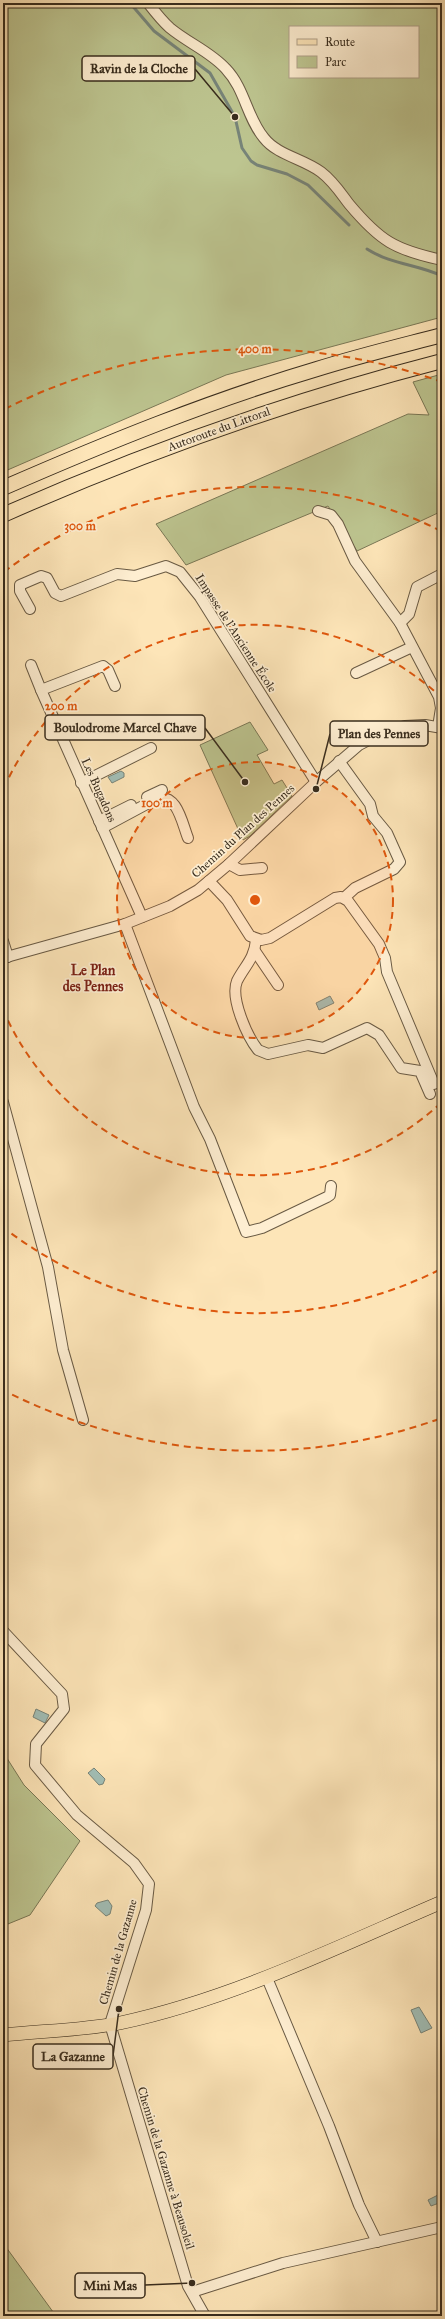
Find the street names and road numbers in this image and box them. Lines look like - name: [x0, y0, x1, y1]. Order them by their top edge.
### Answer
- street label: Autoroute du Littoral: [165, 404, 273, 454]
- street label: Impasse de l'Ancienne École: [192, 570, 281, 695]
- street label: Les Bugadons: [78, 756, 119, 825]
- street label: Chemin du Plan des Pennes: [189, 781, 297, 881]
- street label: Chemin de la Gazanne: [96, 1898, 140, 2006]
- street label: Chemin de la Gazanne à Beausoleil: [135, 2085, 198, 2252]

